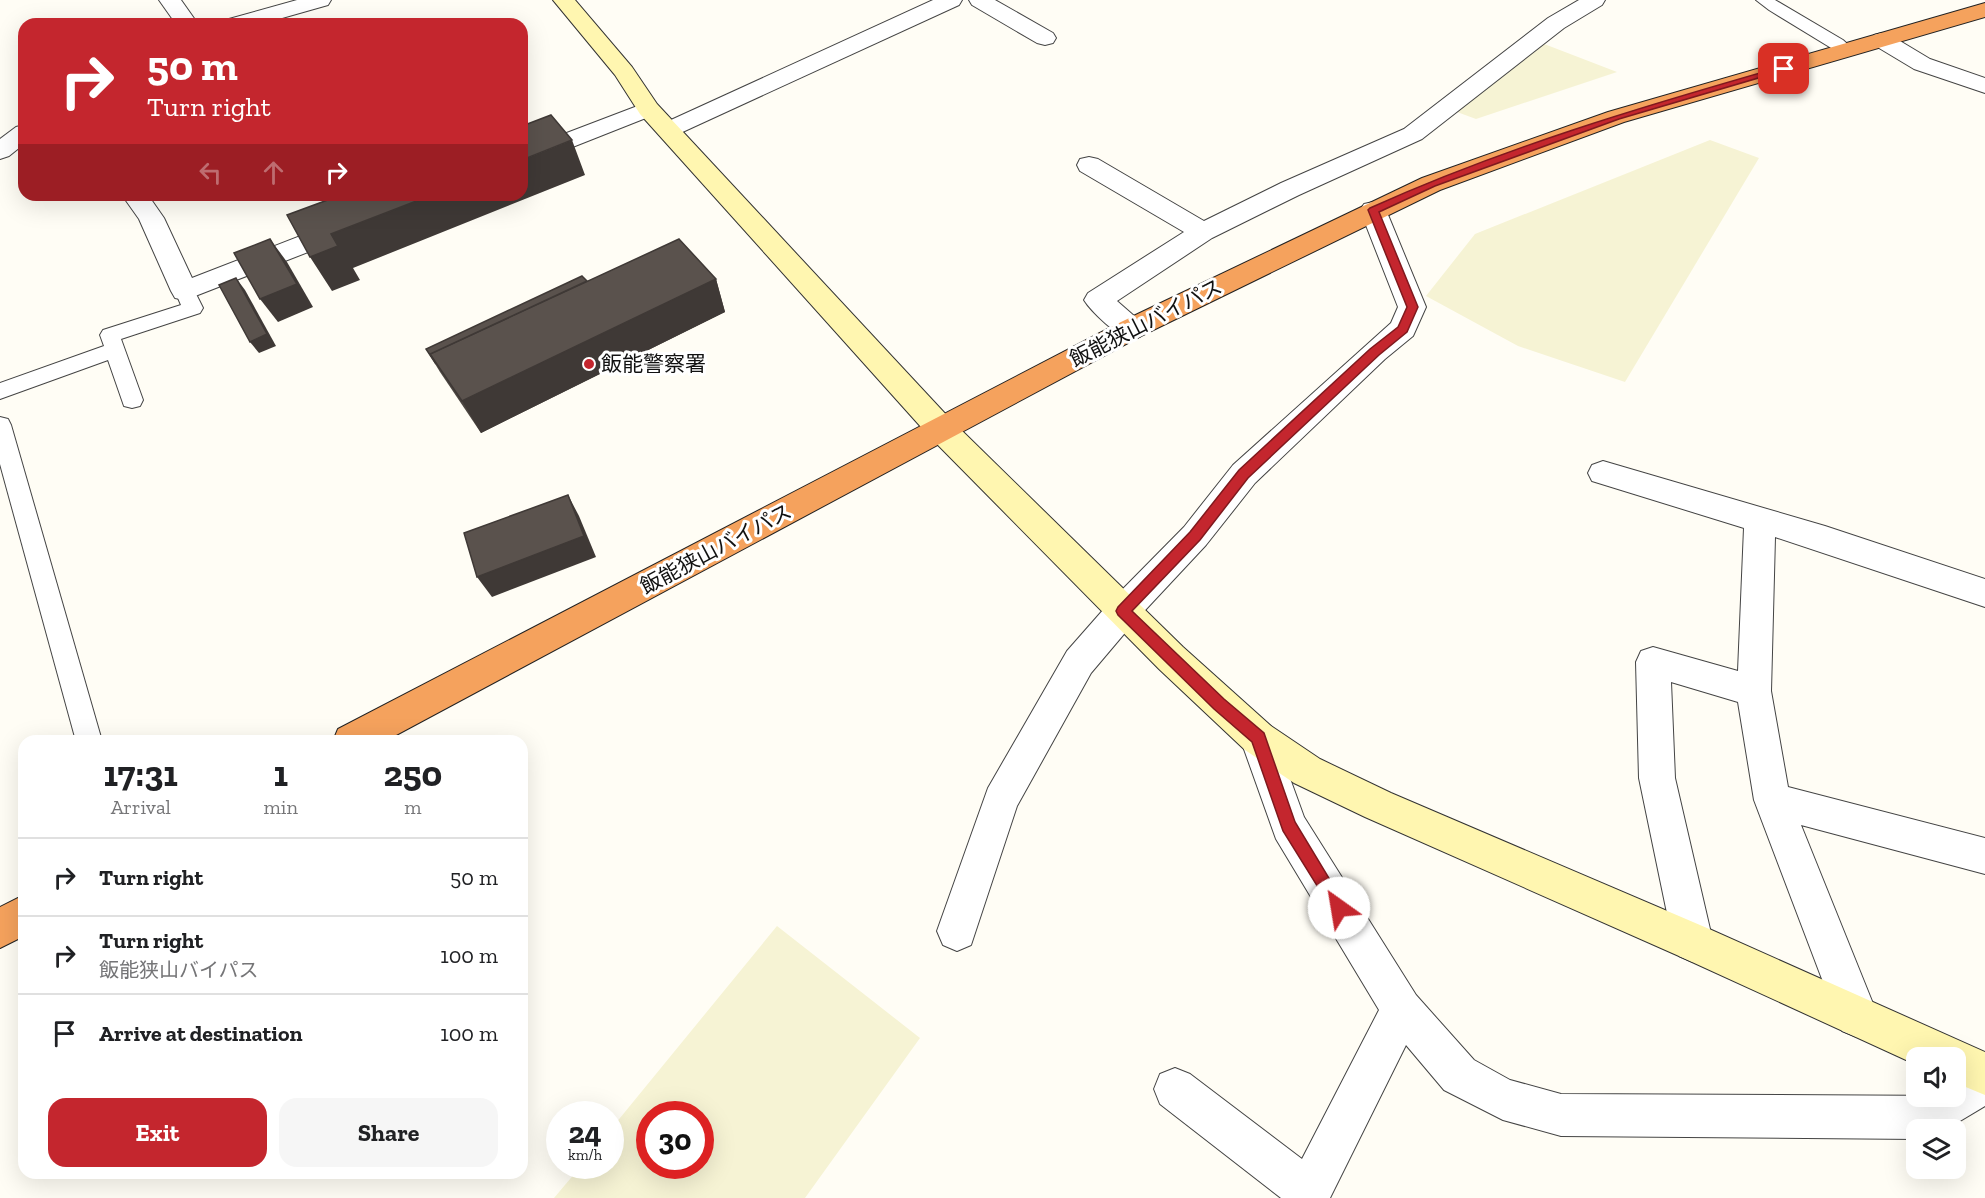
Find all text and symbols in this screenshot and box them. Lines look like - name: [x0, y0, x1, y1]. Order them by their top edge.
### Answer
- text: 50 m: [147, 40, 238, 91]
- icon: right: [48, 42, 126, 120]
- pin: [1758, 43, 1809, 94]
- icon: arrive: [1767, 52, 1800, 85]
- text: Turn right: [147, 91, 271, 123]
- icon: left: [194, 156, 227, 189]
- icon: ahead: [257, 156, 290, 189]
- icon: right: [320, 156, 353, 189]
- street label: 飯能狭山バイパス: [1065, 273, 1226, 372]
- place label: 飯能警察署: [601, 351, 706, 376]
- marker: 飯能警察署: [582, 357, 596, 371]
- street label: 飯能狭山バイパス: [636, 498, 796, 599]
- text: 17:31: [104, 752, 178, 795]
- text: 1: [273, 752, 288, 795]
- text: 250: [383, 752, 442, 795]
- text: Arrival: [111, 795, 171, 819]
- text: min: [264, 795, 298, 819]
- text: m: [404, 795, 422, 819]
- icon: right: [48, 861, 81, 894]
- text: Turn right: [99, 864, 203, 891]
- text: 50 m: [450, 864, 498, 891]
- position arrow: [1307, 876, 1371, 940]
- text: Turn right: [99, 927, 203, 954]
- icon: right: [48, 939, 81, 972]
- text: 100 m: [440, 942, 498, 969]
- text: 飯能狭山バイパス: [99, 958, 259, 982]
- icon: arrive: [48, 1017, 81, 1050]
- text: Arrive at destination: [99, 1020, 302, 1047]
- text: 100 m: [440, 1020, 498, 1047]
- map controls: [1906, 1047, 1966, 1179]
- button: sound: [1906, 1047, 1966, 1107]
- button: Exit: [48, 1098, 267, 1167]
- button: Share: [279, 1098, 498, 1167]
- speed limit sign: 30: [636, 1101, 714, 1179]
- text: 24: [568, 1115, 602, 1151]
- button: layers: [1906, 1119, 1966, 1179]
- text: km/h: [568, 1146, 602, 1164]

